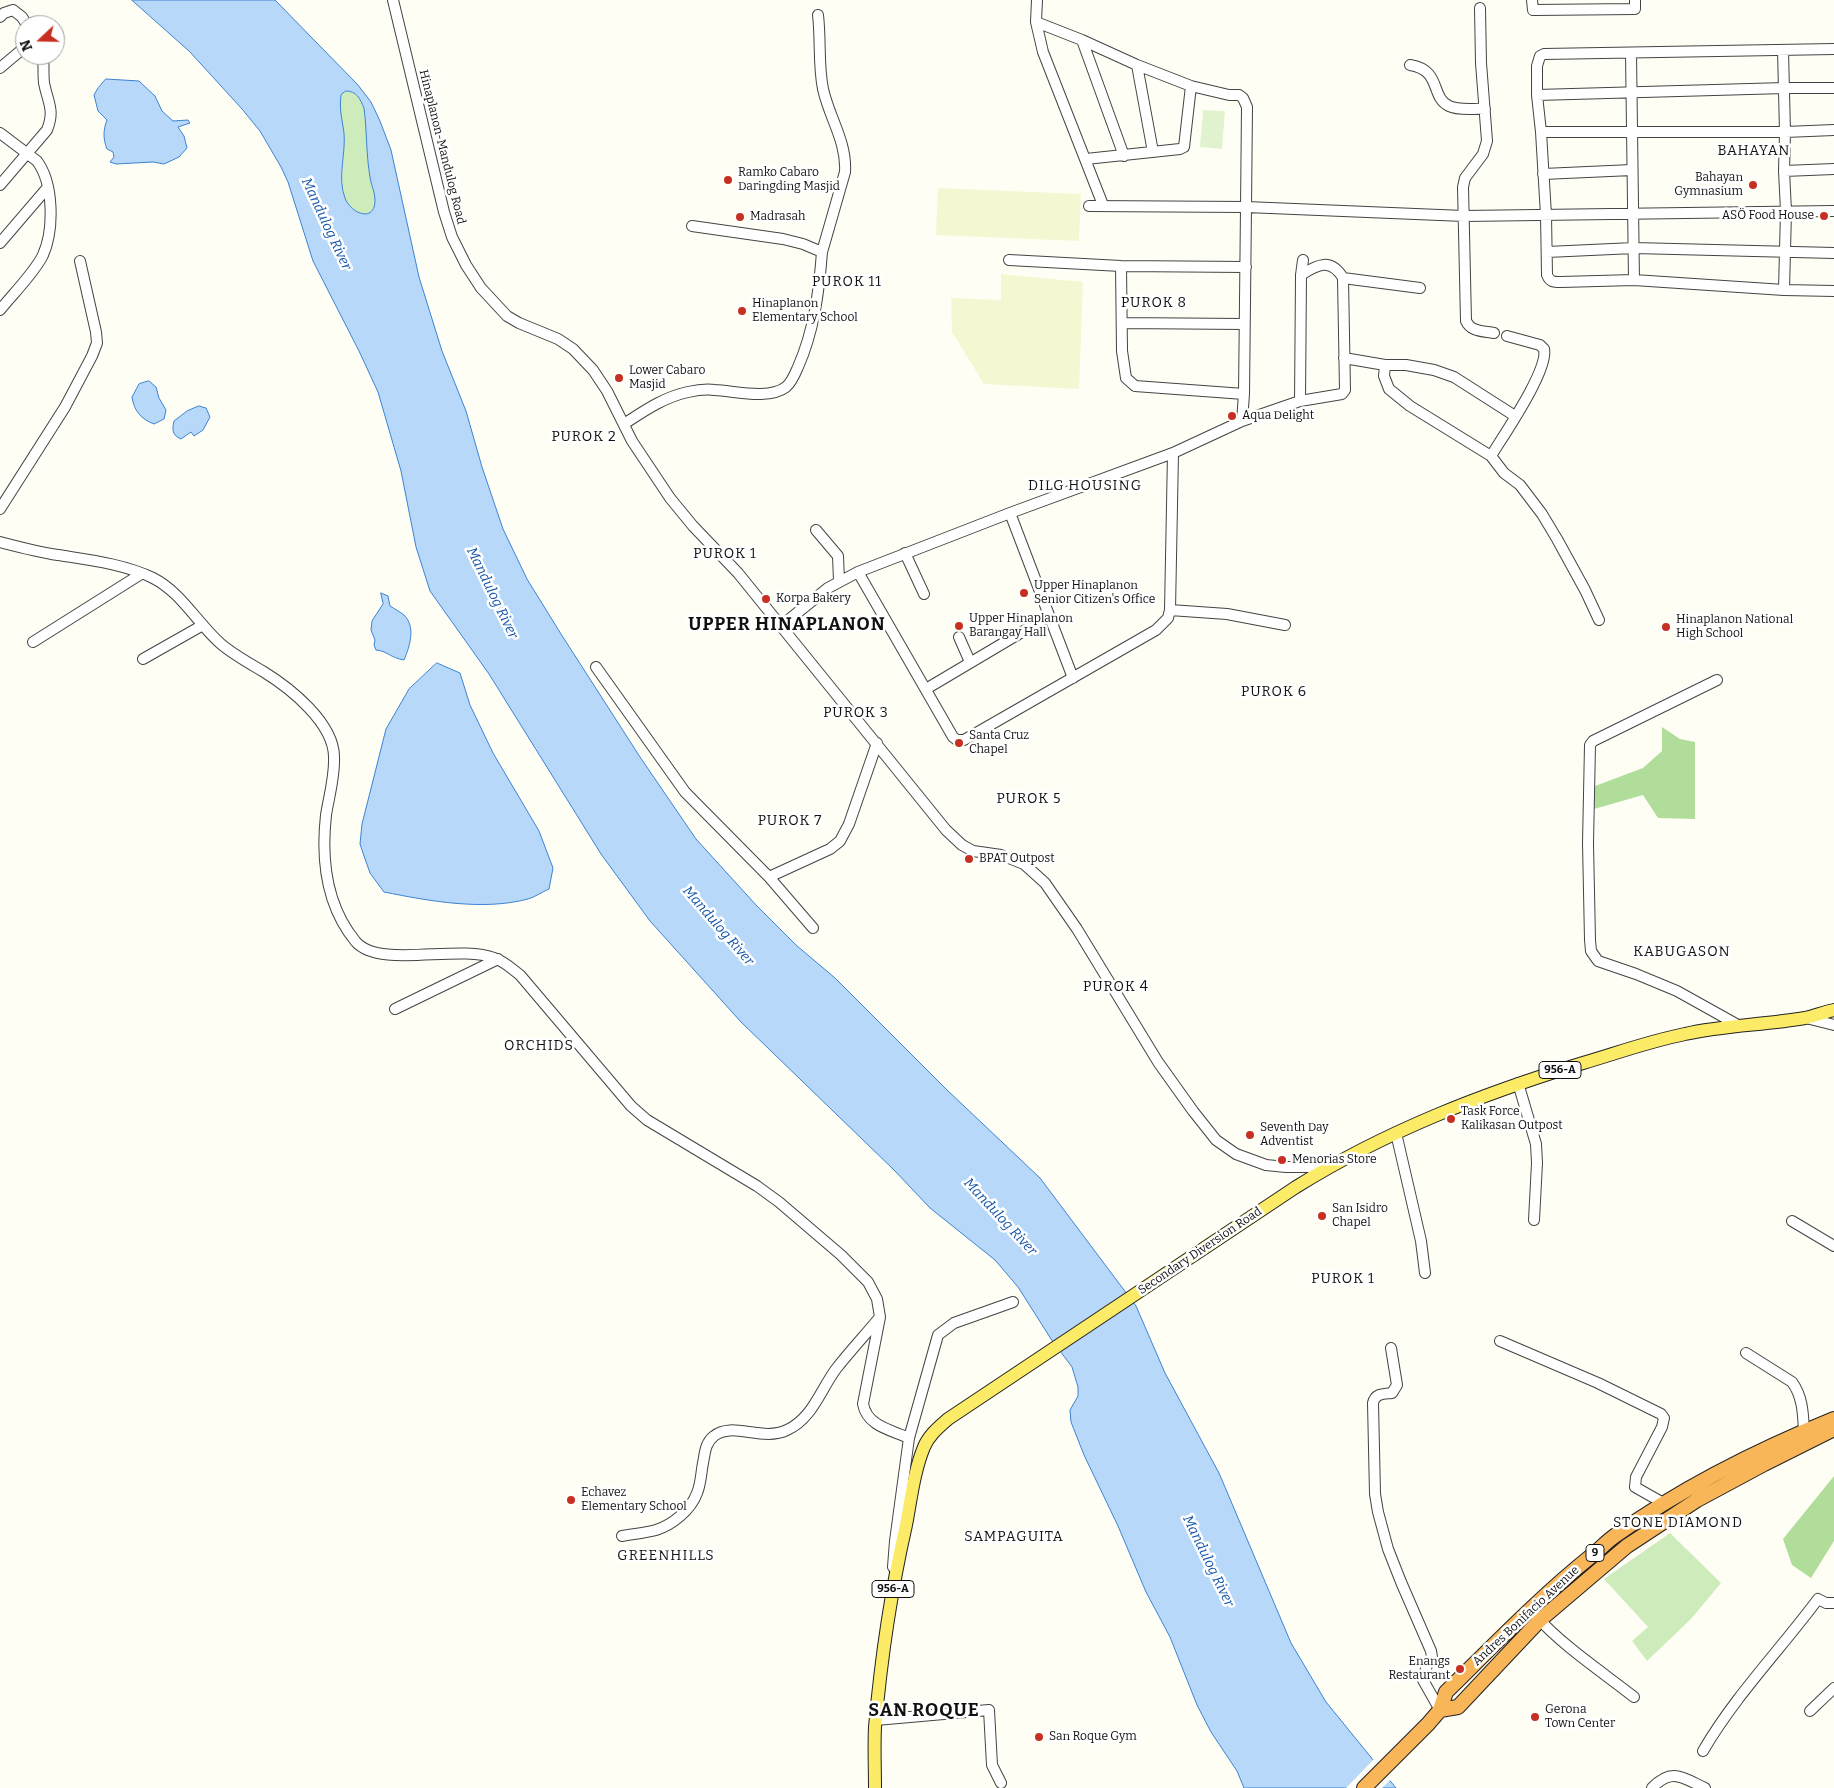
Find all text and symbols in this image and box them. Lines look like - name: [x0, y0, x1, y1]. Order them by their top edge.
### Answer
- north arrow: [15, 15, 65, 65]
- text: N: [17, 37, 36, 53]
- street label: Hinaplanon-Mandulog Road: [416, 68, 468, 226]
- district label: BAHAYAN: [1717, 143, 1791, 159]
- place label: Ramko Cabaro Daringding Masjid: [738, 166, 840, 194]
- place label: Bahayan Gymnasium: [1674, 171, 1743, 199]
- marker: Ramko Cabaro Daringding Masjid: [722, 174, 734, 186]
- water label: Mandulog River: [297, 175, 355, 273]
- marker: Bahayan Gymnasium: [1747, 179, 1759, 191]
- place label: ASÖ Food House: [1722, 209, 1814, 223]
- place label: Madrasah: [750, 210, 805, 224]
- marker: ASÖ Food House: [1818, 210, 1830, 222]
- marker: Madrasah: [734, 211, 746, 223]
- district label: PUROK 11: [811, 274, 883, 290]
- district label: PUROK 8: [1120, 295, 1188, 311]
- place label: Hinaplanon Elementary School: [752, 297, 858, 325]
- marker: Hinaplanon Elementary School: [736, 305, 748, 317]
- place label: Lower Cabaro Masjid: [629, 364, 705, 392]
- marker: Lower Cabaro Masjid: [613, 372, 625, 384]
- place label: Aqua Delight: [1242, 409, 1314, 423]
- marker: Aqua Delight: [1226, 410, 1238, 422]
- district label: PUROK 2: [551, 429, 617, 445]
- district label: DILG HOUSING: [1027, 478, 1143, 494]
- water label: Mandulog River: [463, 545, 521, 641]
- district label: PUROK 1: [692, 546, 758, 562]
- place label: Upper Hinaplanon Senior Citizen's Office: [1034, 579, 1155, 607]
- marker: Upper Hinaplanon Senior Citizen's Office: [1018, 587, 1030, 599]
- place label: Korpa Bakery: [776, 592, 851, 606]
- marker: Korpa Bakery: [760, 593, 772, 605]
- place label: Upper Hinaplanon Barangay Hall: [969, 612, 1073, 640]
- place label: Hinaplanon National High School: [1676, 613, 1793, 641]
- district label: UPPER HINAPLANON: [686, 614, 888, 636]
- marker: Upper Hinaplanon Barangay Hall: [953, 620, 965, 632]
- marker: Hinaplanon National High School: [1660, 621, 1672, 633]
- district label: PUROK 6: [1240, 684, 1308, 700]
- district label: PUROK 3: [822, 705, 890, 721]
- place label: Santa Cruz Chapel: [969, 729, 1029, 757]
- marker: Santa Cruz Chapel: [953, 737, 965, 749]
- district label: PUROK 5: [996, 791, 1062, 807]
- district label: PUROK 7: [757, 813, 823, 829]
- place label: BPAT Outpost: [979, 852, 1055, 866]
- marker: BPAT Outpost: [963, 853, 975, 865]
- water label: Mandulog River: [679, 883, 757, 969]
- district label: KABUGASON: [1632, 944, 1732, 960]
- district label: PUROK 4: [1082, 979, 1150, 995]
- district label: ORCHIDS: [503, 1038, 575, 1054]
- road number: 956-A: [1539, 1062, 1581, 1078]
- place label: Task Force Kalikasan Outpost: [1461, 1105, 1563, 1133]
- marker: Task Force Kalikasan Outpost: [1445, 1113, 1457, 1125]
- place label: Seventh Day Adventist: [1260, 1121, 1329, 1149]
- marker: Seventh Day Adventist: [1244, 1129, 1256, 1141]
- place label: Menorias Store: [1292, 1153, 1377, 1167]
- marker: Menorias Store: [1276, 1154, 1288, 1166]
- water label: Mandulog River: [960, 1175, 1040, 1259]
- place label: San Isidro Chapel: [1332, 1202, 1388, 1230]
- street label: Secondary Diversion Road: [1136, 1204, 1264, 1298]
- marker: San Isidro Chapel: [1316, 1210, 1328, 1222]
- district label: PUROK 1: [1310, 1271, 1376, 1287]
- place label: Echavez Elementary School: [581, 1486, 687, 1514]
- marker: Echavez Elementary School: [565, 1494, 577, 1506]
- water label: Mandulog River: [1179, 1513, 1237, 1609]
- district label: STONE DIAMOND: [1611, 1515, 1745, 1531]
- district label: SAMPAGUITA: [963, 1529, 1065, 1545]
- road number: 9: [1586, 1545, 1604, 1562]
- district label: GREENHILLS: [616, 1548, 716, 1564]
- street label: Andres Bonifacio Avenue: [1470, 1563, 1582, 1669]
- road number: 956-A: [872, 1580, 914, 1598]
- place label: Enangs Restaurant: [1388, 1655, 1450, 1683]
- marker: Enangs Restaurant: [1454, 1663, 1466, 1675]
- district label: SAN ROQUE: [867, 1700, 981, 1722]
- place label: Gerona Town Center: [1545, 1703, 1615, 1731]
- marker: Gerona Town Center: [1529, 1711, 1541, 1723]
- place label: San Roque Gym: [1049, 1730, 1137, 1744]
- marker: San Roque Gym: [1033, 1731, 1045, 1743]

